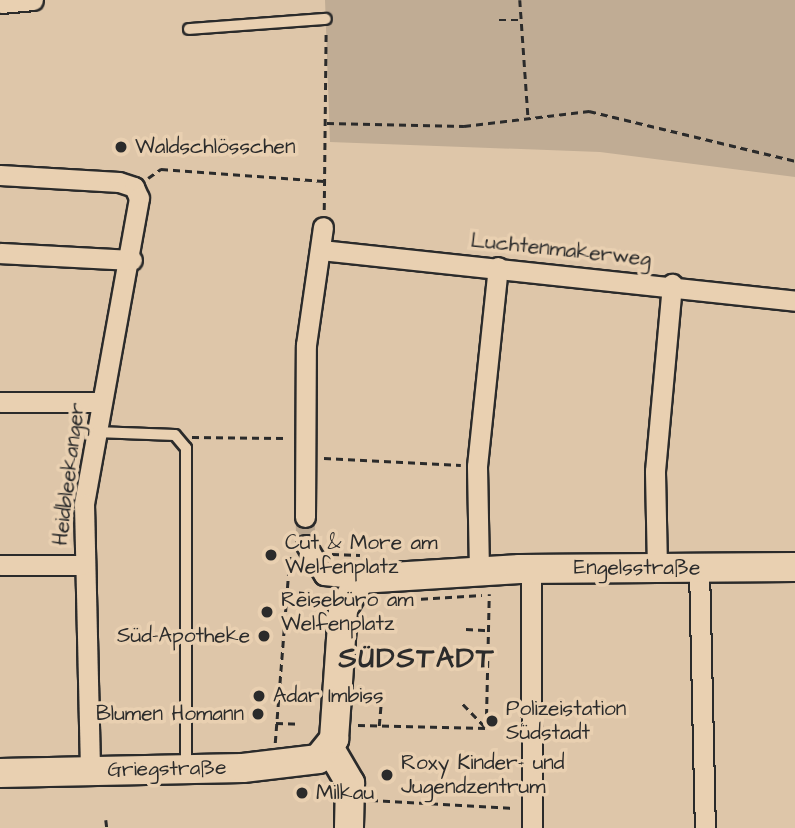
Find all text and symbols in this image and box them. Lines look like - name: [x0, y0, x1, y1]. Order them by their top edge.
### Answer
- place label: Waldschlösschen: [135, 134, 295, 160]
- marker: Waldschlösschen: [113, 139, 129, 155]
- street label: Luchtenmakerweg: [470, 228, 652, 272]
- street label: Heidbleekanger: [48, 401, 90, 547]
- place label: Cut & More am Welfenplatz: [285, 530, 437, 580]
- marker: Cut & More am Welfenplatz: [263, 547, 279, 563]
- street label: Engelsstraße: [574, 555, 700, 581]
- place label: Reisebüro am Welfenplatz: [281, 587, 414, 637]
- marker: Reisebüro am Welfenplatz: [259, 604, 275, 620]
- place label: Süd-Apotheke: [117, 623, 250, 649]
- marker: Süd-Apotheke: [256, 628, 272, 644]
- district label: SÜDSTADT: [340, 642, 494, 676]
- place label: Adar Imbiss: [273, 683, 383, 709]
- marker: Adar Imbiss: [251, 688, 267, 704]
- place label: Polizeistation Südstadt: [506, 696, 626, 746]
- place label: Blumen Homann: [96, 701, 244, 727]
- marker: Blumen Homann: [250, 706, 266, 722]
- marker: Polizeistation Südstadt: [484, 713, 500, 729]
- place label: Roxy Kinder- und Jugendzentrum: [401, 750, 565, 800]
- street label: Griegstraße: [107, 755, 227, 783]
- marker: Roxy Kinder- und Jugendzentrum: [379, 767, 395, 783]
- place label: Milkau: [316, 780, 374, 806]
- marker: Milkau: [294, 785, 310, 801]

